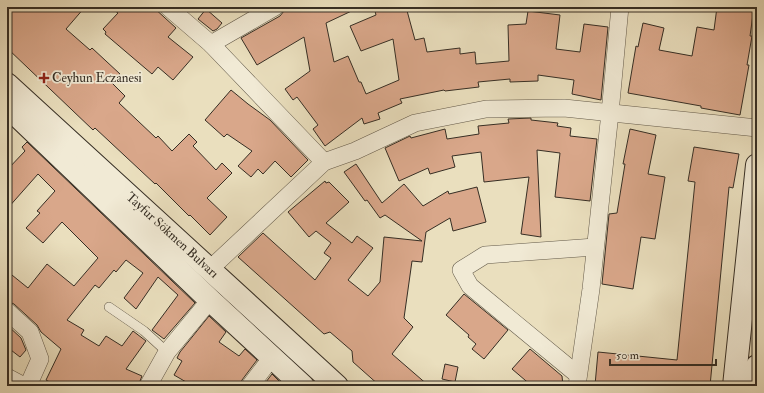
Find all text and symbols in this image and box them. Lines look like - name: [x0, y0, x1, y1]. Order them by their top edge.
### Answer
- place label: Ceyhun Eczanesi: [52, 70, 142, 87]
- marker: Ceyhun Eczanesi: [39, 73, 49, 83]
- street label: Tayfur Sökmen Bulvarı: [123, 189, 222, 282]
- scale bar: [610, 341, 716, 367]
- text: 50 m: [616, 348, 640, 363]

